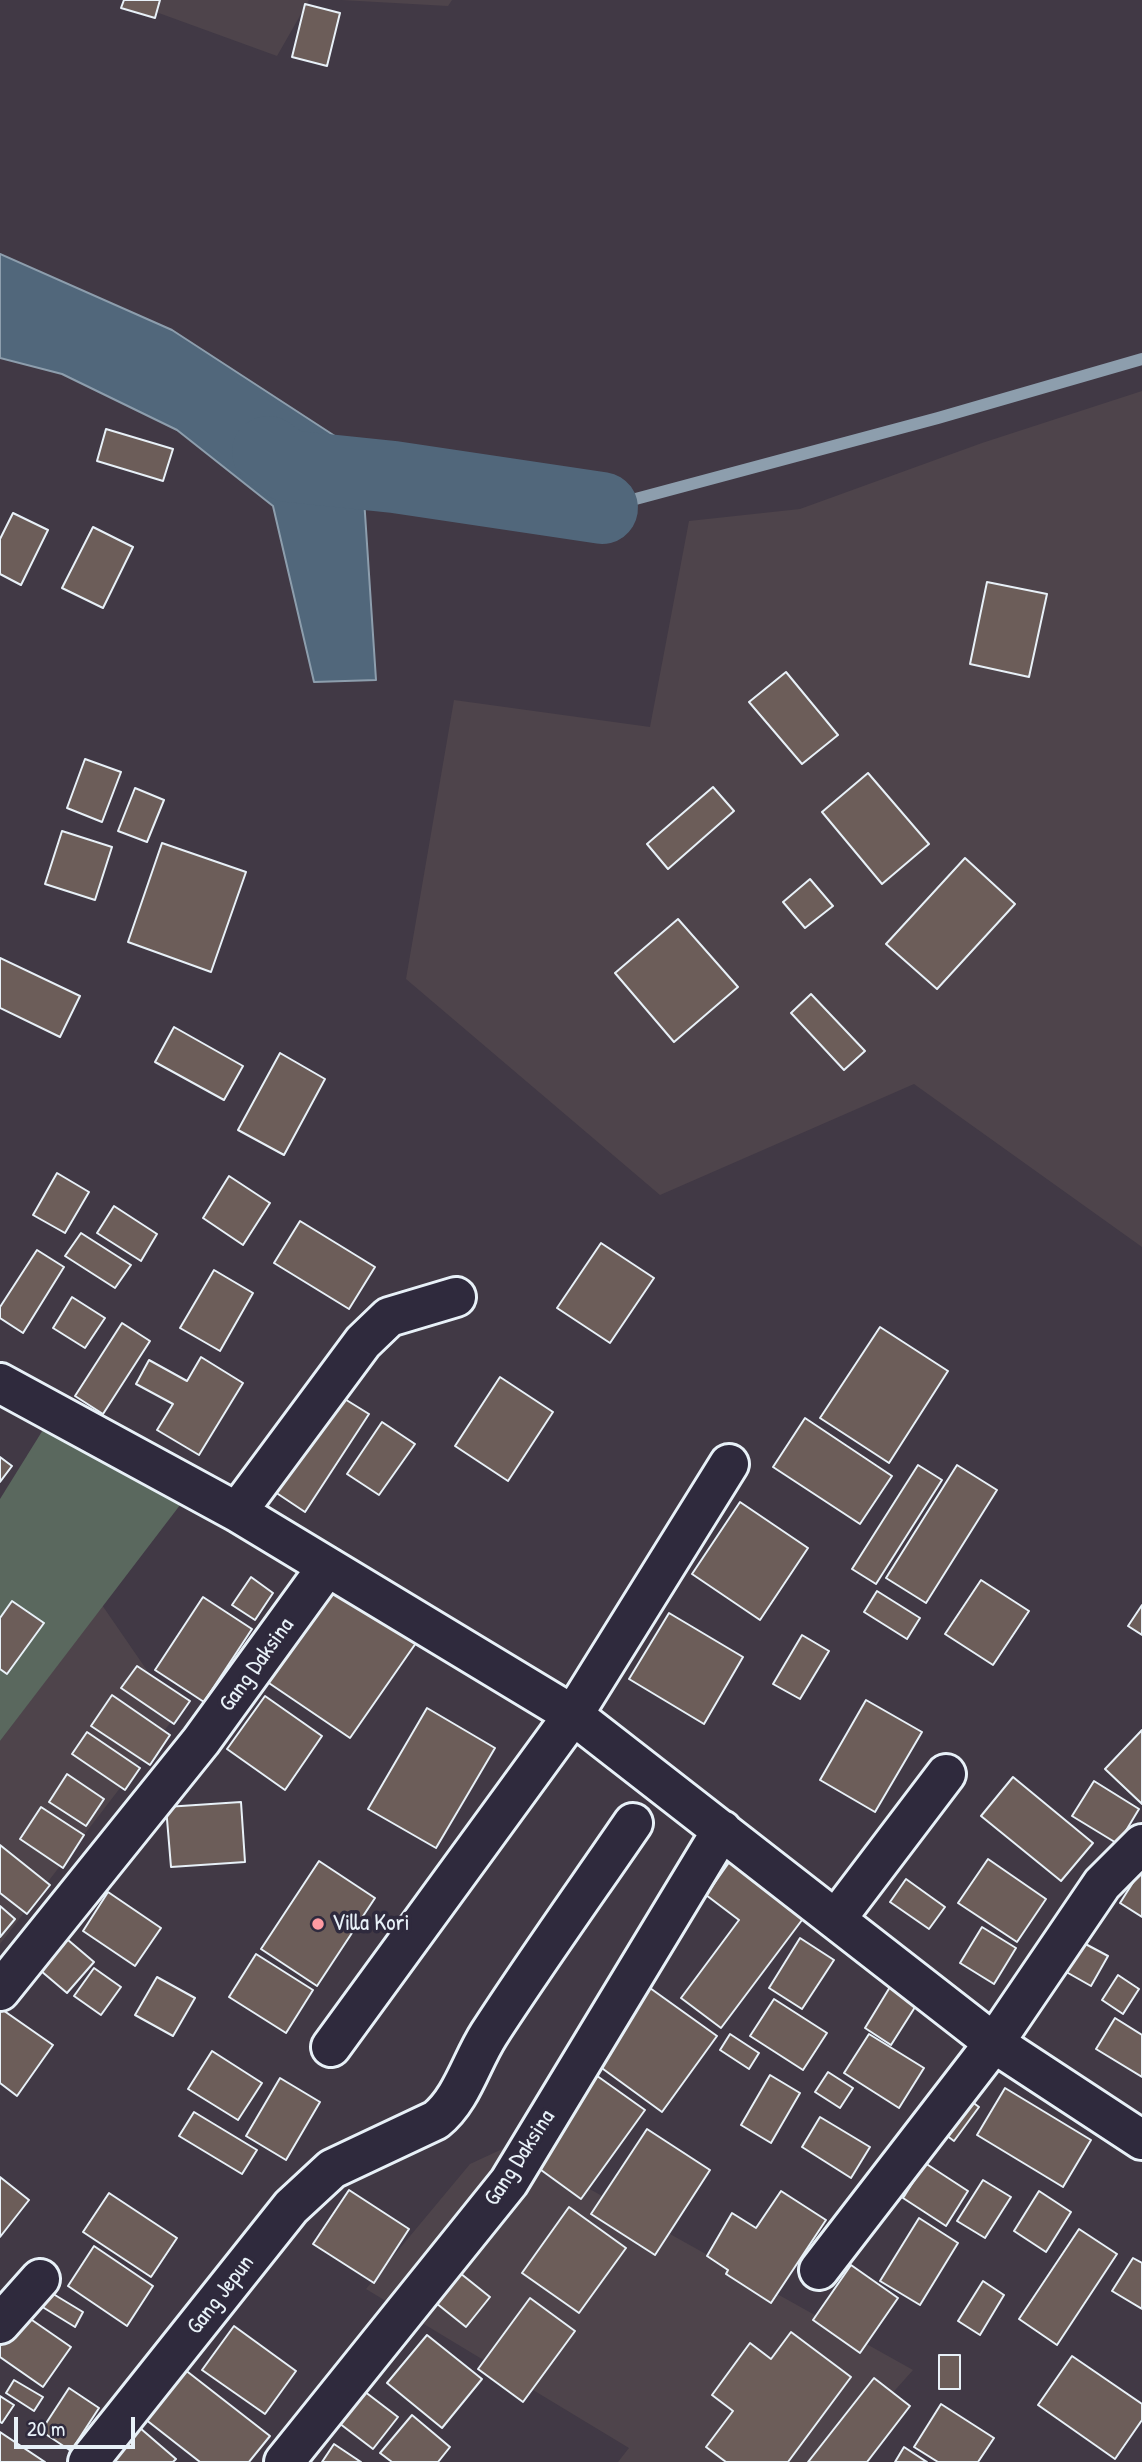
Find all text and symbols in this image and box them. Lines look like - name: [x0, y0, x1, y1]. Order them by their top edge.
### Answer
- street label: Gang Daksina: [214, 1613, 300, 1717]
- place label: Villa Kori: [332, 1910, 410, 1938]
- marker: Villa Kori: [310, 1916, 326, 1932]
- street label: Gang Daksina: [479, 2105, 561, 2211]
- street label: Gang Jepun: [181, 2250, 261, 2340]
- scale bar: [18, 2402, 138, 2446]
- text: 20 m: [27, 2414, 65, 2443]

